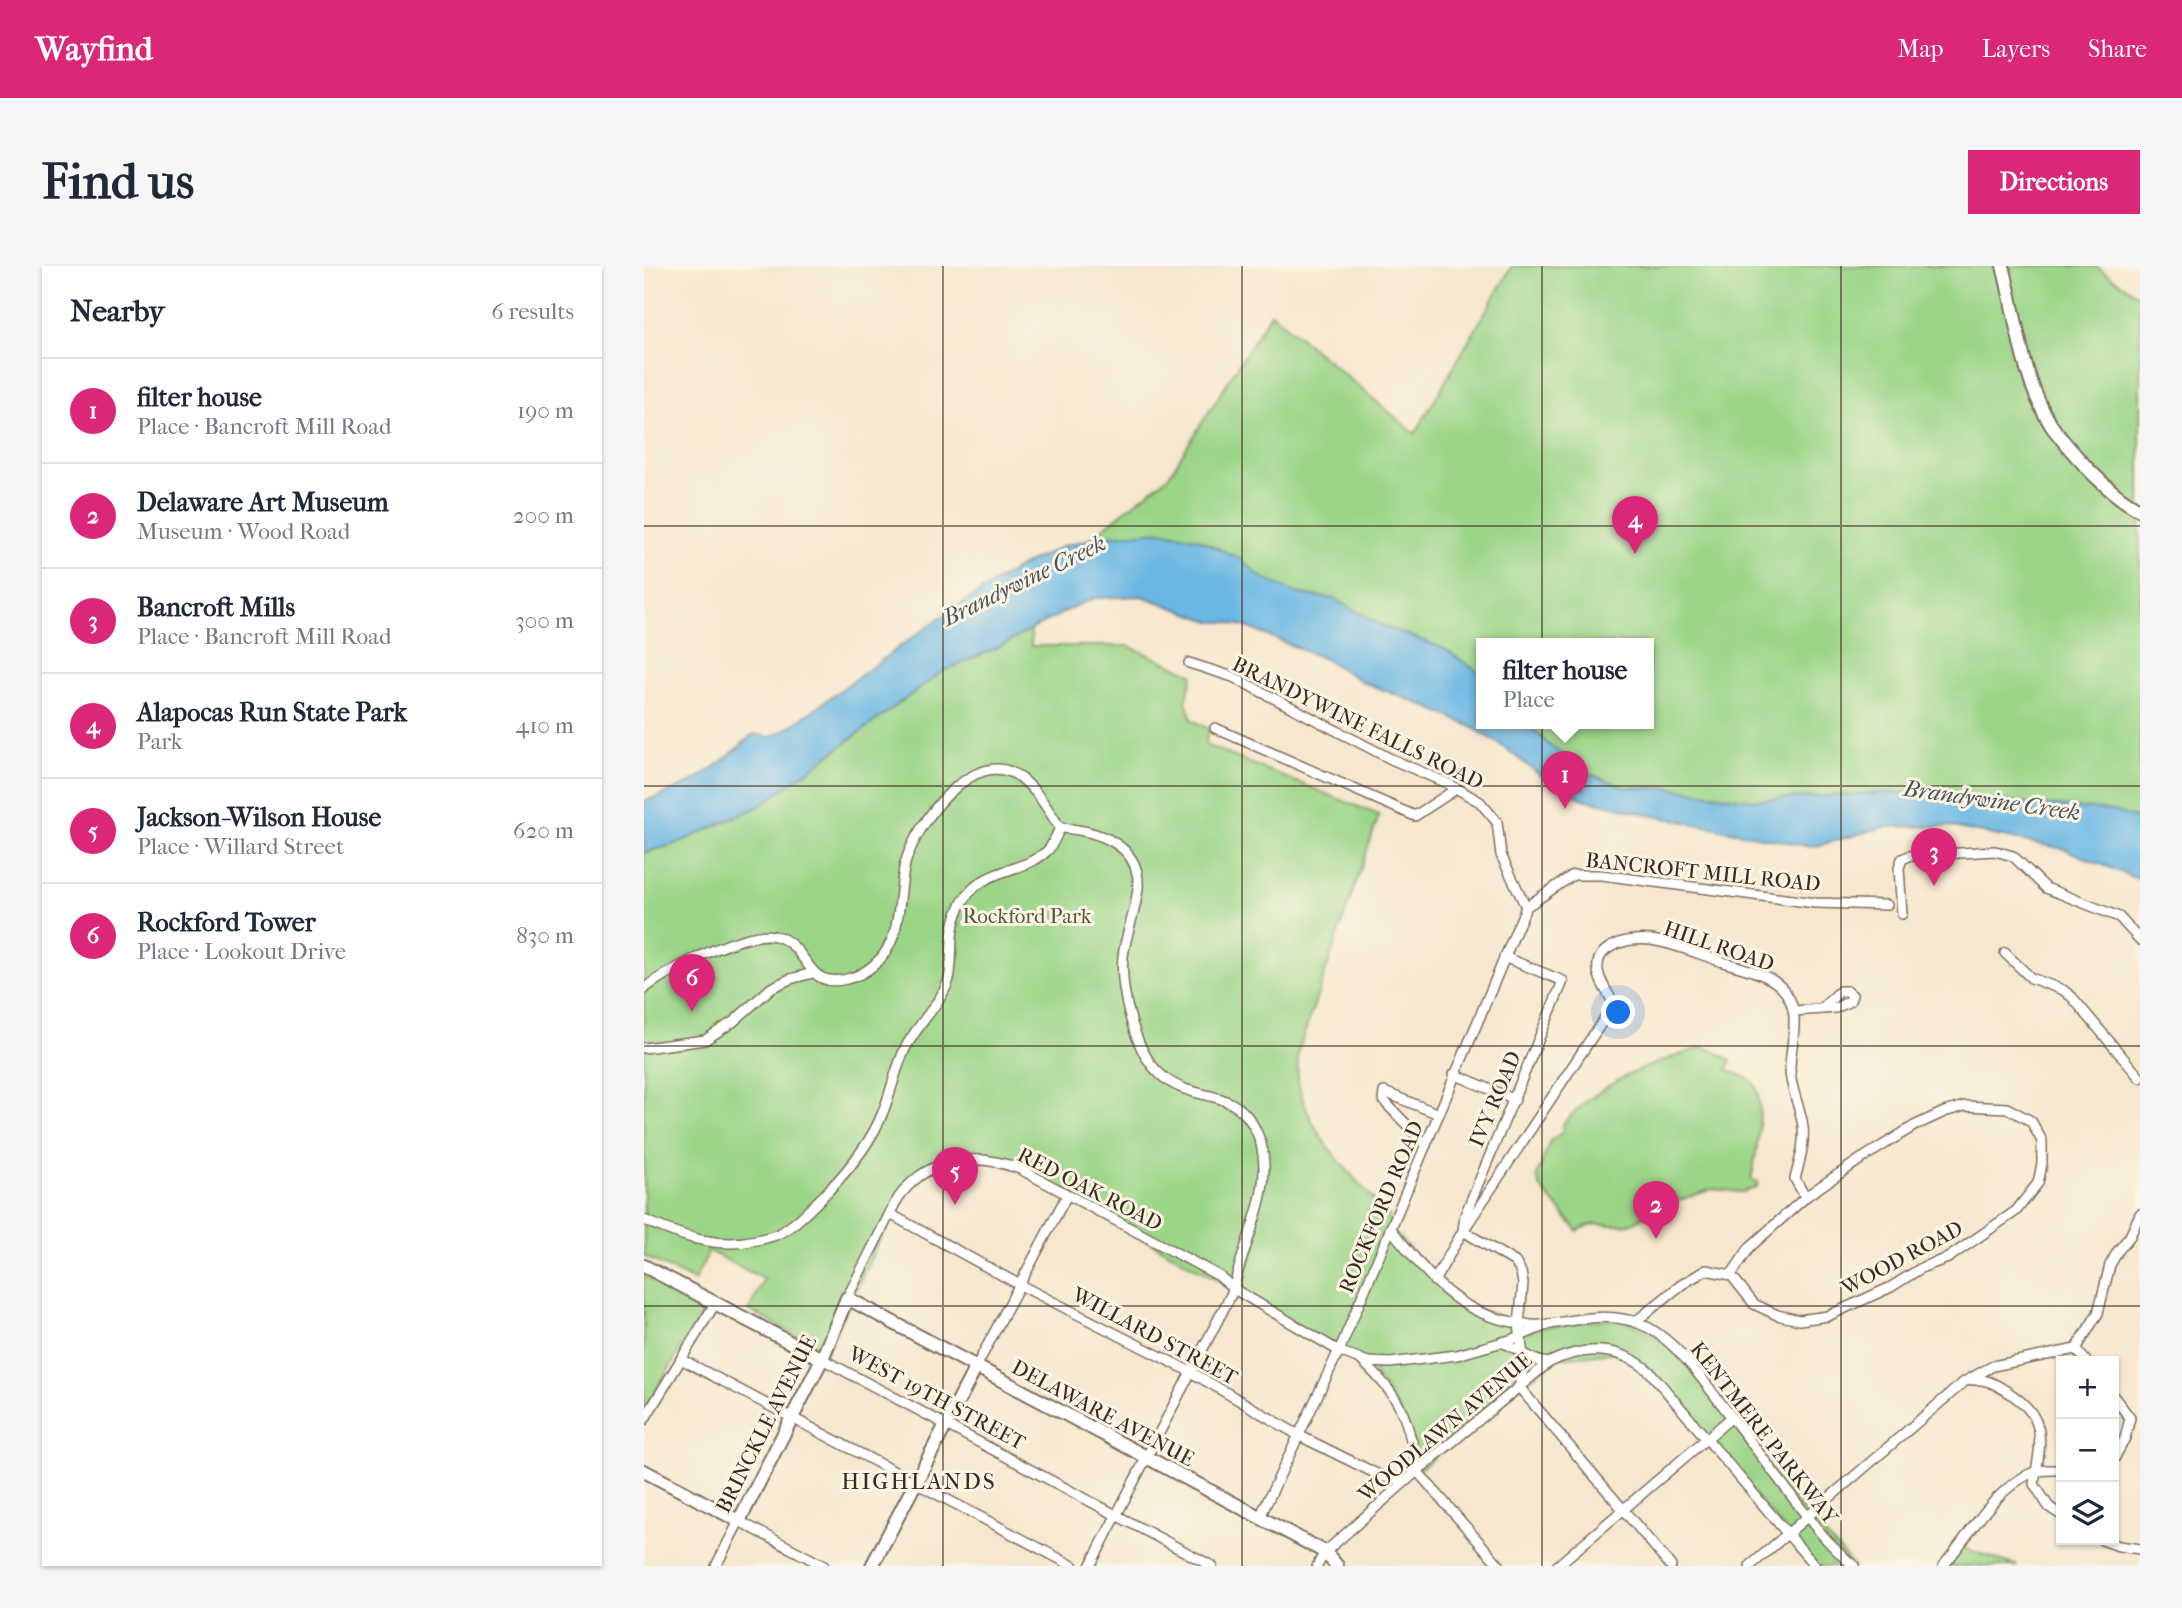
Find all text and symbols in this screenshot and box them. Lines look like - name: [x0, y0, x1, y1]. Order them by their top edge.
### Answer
- text: Wayfind: [35, 30, 153, 69]
- text: Map: [1898, 35, 1944, 63]
- text: Layers: [1982, 35, 2050, 63]
- text: Share: [2088, 35, 2147, 63]
- button: Directions: [1968, 150, 2140, 214]
- text: Find us: [42, 153, 194, 211]
- text: Nearby: [70, 294, 165, 329]
- text: 6 results: [491, 298, 574, 325]
- text: filter house: [137, 382, 262, 413]
- text: 1: [89, 397, 97, 424]
- text: 190 m: [517, 397, 574, 424]
- text: Place · Bancroft Mill Road: [137, 413, 391, 440]
- text: Delaware Art Museum: [137, 487, 389, 518]
- pin: 4: [1612, 496, 1658, 554]
- text: 2: [87, 502, 99, 529]
- text: 200 m: [513, 502, 574, 529]
- text: Museum · Wood Road: [137, 518, 350, 545]
- water label: Brandywine Creek: [936, 529, 1110, 632]
- text: Bancroft Mills: [137, 592, 295, 623]
- text: 3: [88, 607, 98, 634]
- text: 300 m: [515, 607, 574, 634]
- text: Place · Bancroft Mill Road: [137, 623, 391, 650]
- popup: [1476, 638, 1654, 729]
- street label: BRANDYWINE FALLS ROAD: [1229, 652, 1487, 794]
- text: filter house: [1503, 655, 1627, 686]
- text: Place: [1503, 686, 1555, 713]
- text: Alapocas Run State Park: [137, 697, 407, 728]
- text: 4: [86, 712, 100, 739]
- text: 410 m: [516, 712, 574, 739]
- text: Park: [137, 728, 183, 755]
- pin: 1: [1542, 751, 1588, 809]
- water label: Brandywine Creek: [1900, 774, 2082, 826]
- text: Jackson-Wilson House: [137, 802, 381, 833]
- text: 5: [88, 817, 98, 844]
- text: 620 m: [513, 817, 574, 844]
- pin: 3: [1911, 828, 1957, 886]
- text: Place · Willard Street: [137, 833, 344, 860]
- street label: BANCROFT MILL ROAD: [1584, 848, 1822, 896]
- park label: Rockford Park: [962, 904, 1092, 928]
- text: Rockford Tower: [137, 907, 316, 938]
- street label: HILL ROAD: [1661, 916, 1777, 976]
- text: 6: [87, 922, 99, 949]
- text: 830 m: [516, 922, 574, 949]
- text: Place · Lookout Drive: [137, 938, 346, 965]
- pin: 6: [669, 954, 715, 1012]
- your location: [1601, 995, 1635, 1029]
- street label: IVY ROAD: [1464, 1048, 1526, 1150]
- street label: ROCKFORD ROAD: [1334, 1117, 1428, 1297]
- street label: RED OAK ROAD: [1014, 1142, 1166, 1236]
- pin: 5: [932, 1147, 978, 1205]
- pin: 2: [1633, 1181, 1679, 1239]
- street label: WOOD ROAD: [1836, 1216, 1967, 1301]
- street label: WILLARD STREET: [1067, 1282, 1243, 1390]
- street label: BRINCKLE AVENUE: [711, 1331, 821, 1517]
- street label: KENTMERE PARKWAY: [1685, 1337, 1843, 1530]
- street label: WEST 19TH STREET: [844, 1341, 1030, 1455]
- street label: WOODLAWN AVENUE: [1353, 1347, 1537, 1507]
- street label: DELAWARE AVENUE: [1008, 1355, 1199, 1471]
- map controls: [2056, 1356, 2119, 1545]
- button: +: [2056, 1356, 2119, 1419]
- button: −: [2056, 1419, 2119, 1482]
- district label: HIGHLANDS: [841, 1468, 997, 1495]
- button: layers: [2056, 1482, 2119, 1545]

